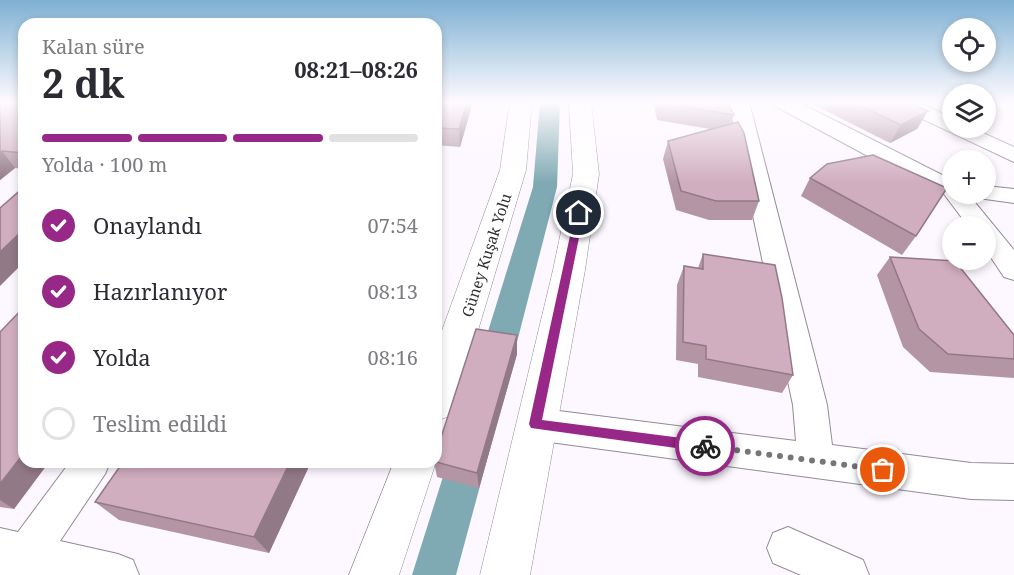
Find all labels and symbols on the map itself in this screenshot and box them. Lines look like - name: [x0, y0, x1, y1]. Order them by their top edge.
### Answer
- pin: [553, 187, 604, 238]
- street label: Güney Kuşak Yolu: [457, 190, 516, 319]
- courier: [675, 416, 735, 476]
- pin: [857, 444, 908, 495]

